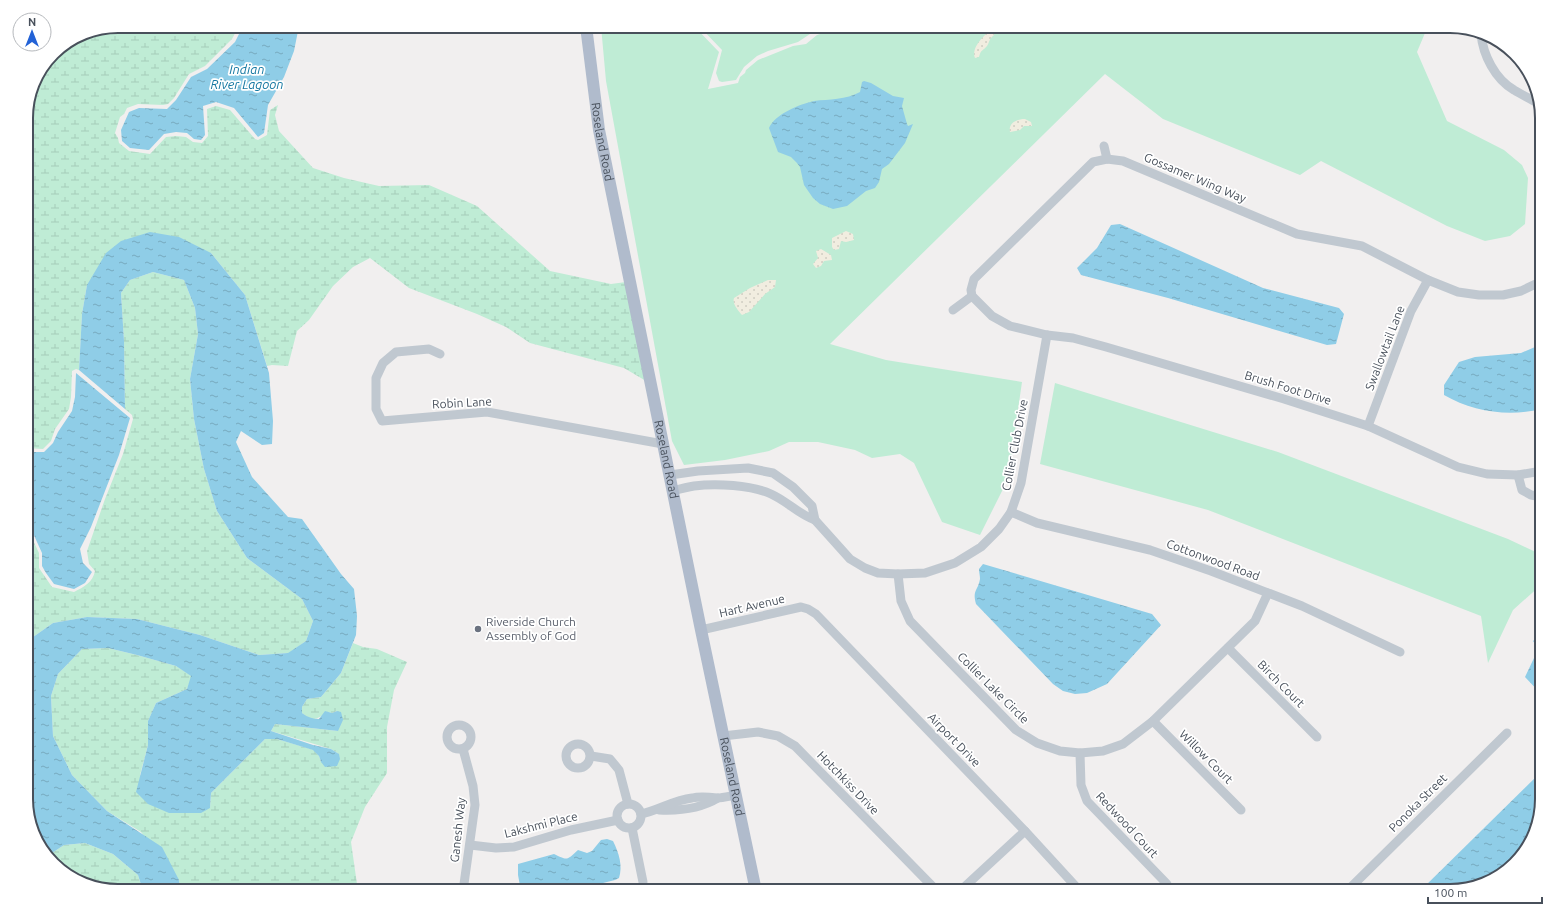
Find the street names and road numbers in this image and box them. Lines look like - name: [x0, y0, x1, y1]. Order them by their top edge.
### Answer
- street label: Roseland Road: [590, 102, 616, 182]
- street label: Gossamer Wing Way: [1142, 150, 1248, 205]
- street label: Swallowtail Lane: [1362, 304, 1407, 392]
- street label: Brush Foot Drive: [1243, 368, 1333, 407]
- street label: Robin Lane: [432, 394, 492, 411]
- street label: Collier Club Drive: [999, 398, 1030, 492]
- street label: Roseland Road: [652, 419, 681, 500]
- street label: Cottonwood Road: [1165, 537, 1262, 582]
- street label: Hart Avenue: [718, 592, 786, 619]
- street label: Collier Lake Circle: [955, 649, 1032, 726]
- street label: Birch Court: [1255, 658, 1308, 710]
- street label: Airport Drive: [925, 710, 983, 769]
- street label: Willow Court: [1177, 727, 1236, 786]
- street label: Roseland Road: [718, 736, 747, 817]
- street label: Hotchkiss Drive: [815, 748, 882, 817]
- street label: Ponoka Street: [1386, 771, 1449, 834]
- street label: Redwood Court: [1094, 789, 1161, 860]
- street label: Ganesh Way: [448, 797, 467, 863]
- street label: Lakshmi Place: [503, 809, 579, 840]

